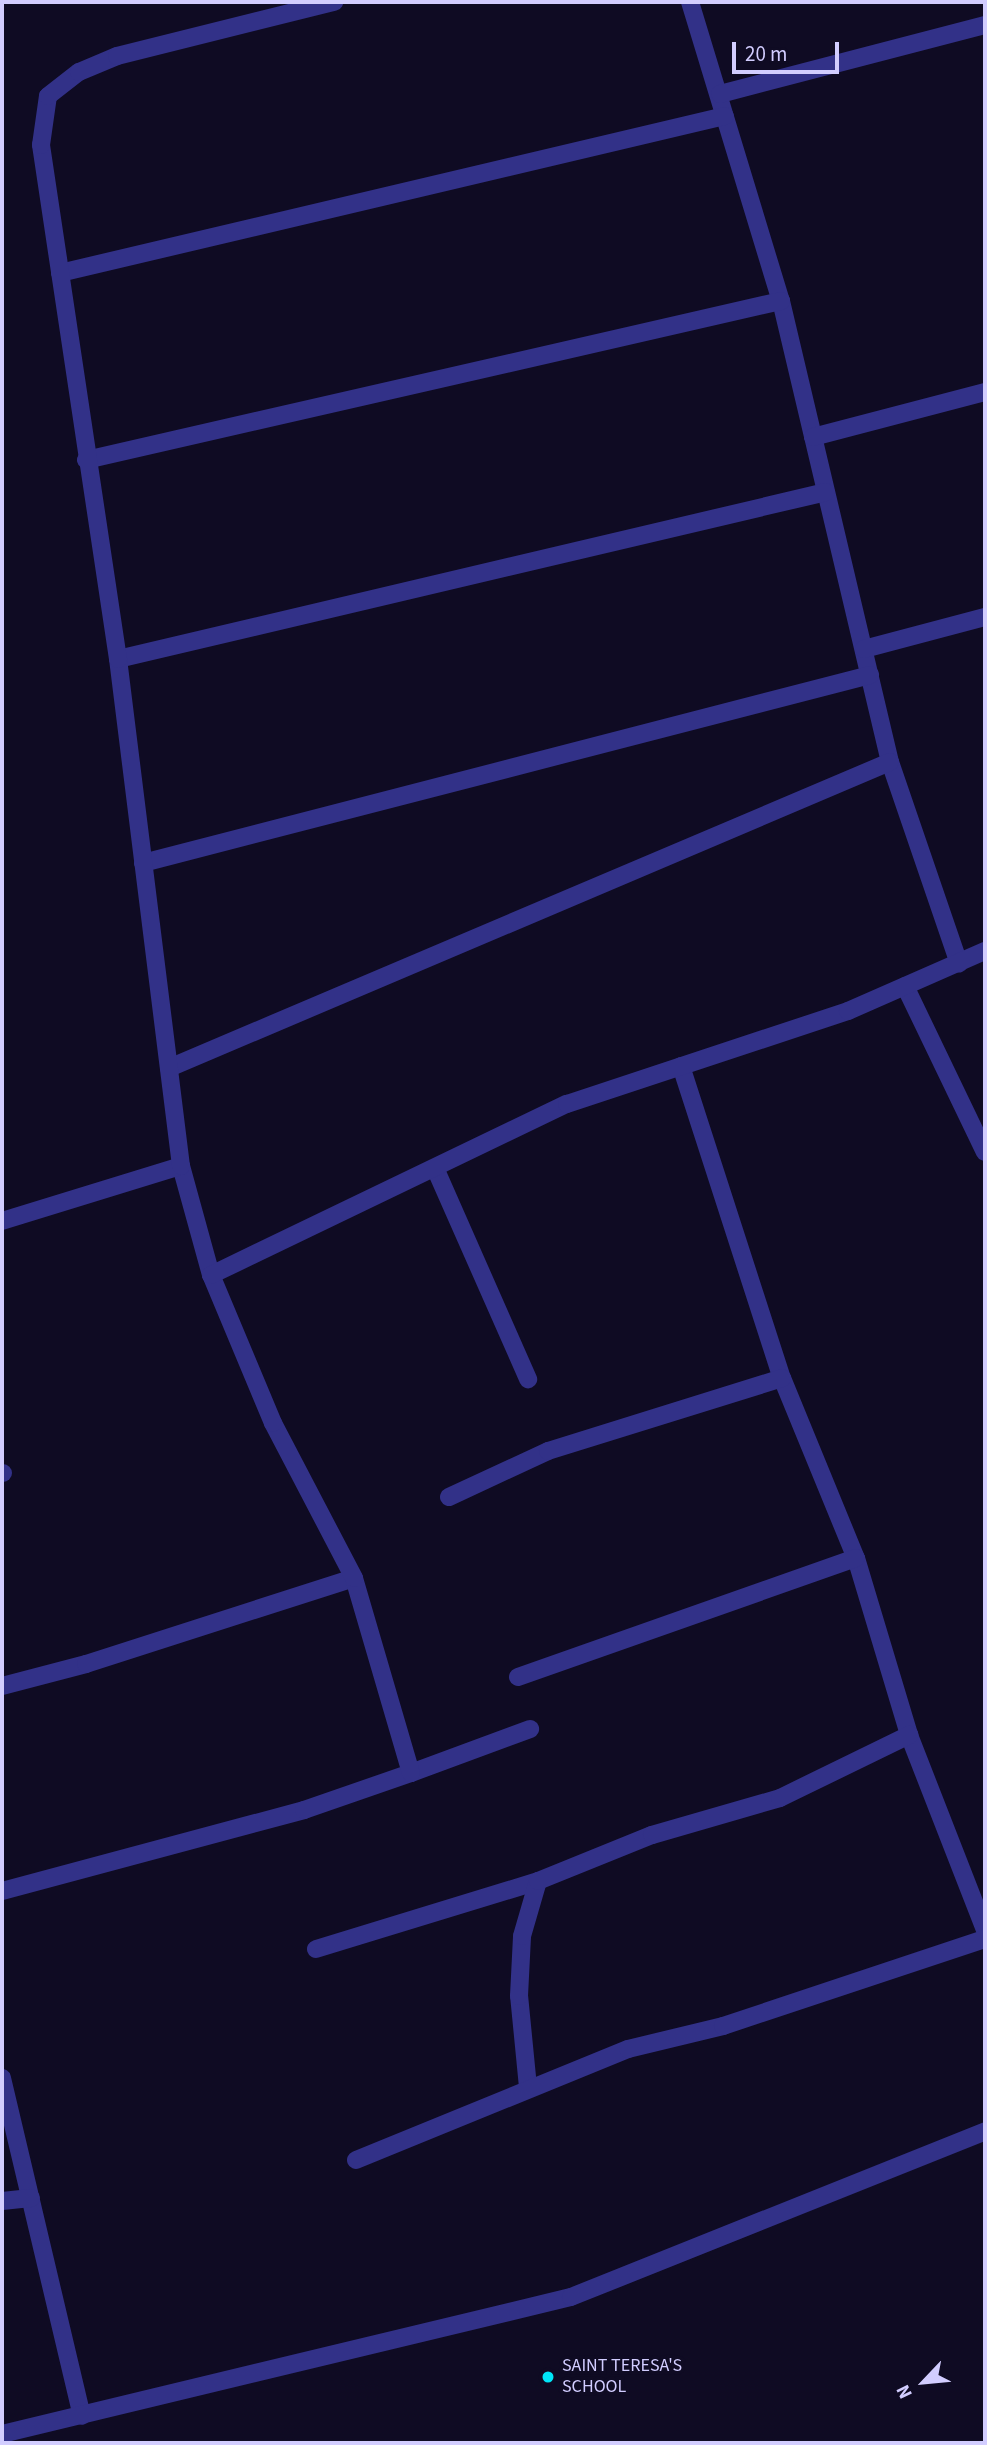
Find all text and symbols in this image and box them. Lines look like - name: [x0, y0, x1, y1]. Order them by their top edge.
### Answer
- scale bar: [735, 28, 842, 72]
- text: 20 m: [745, 39, 787, 69]
- north arrow: [889, 2347, 959, 2417]
- place label: SAINT TERESA'S SCHOOL: [562, 2356, 682, 2398]
- marker: SAINT TERESA'S SCHOOL: [540, 2369, 556, 2385]
- text: N: [890, 2380, 920, 2403]

